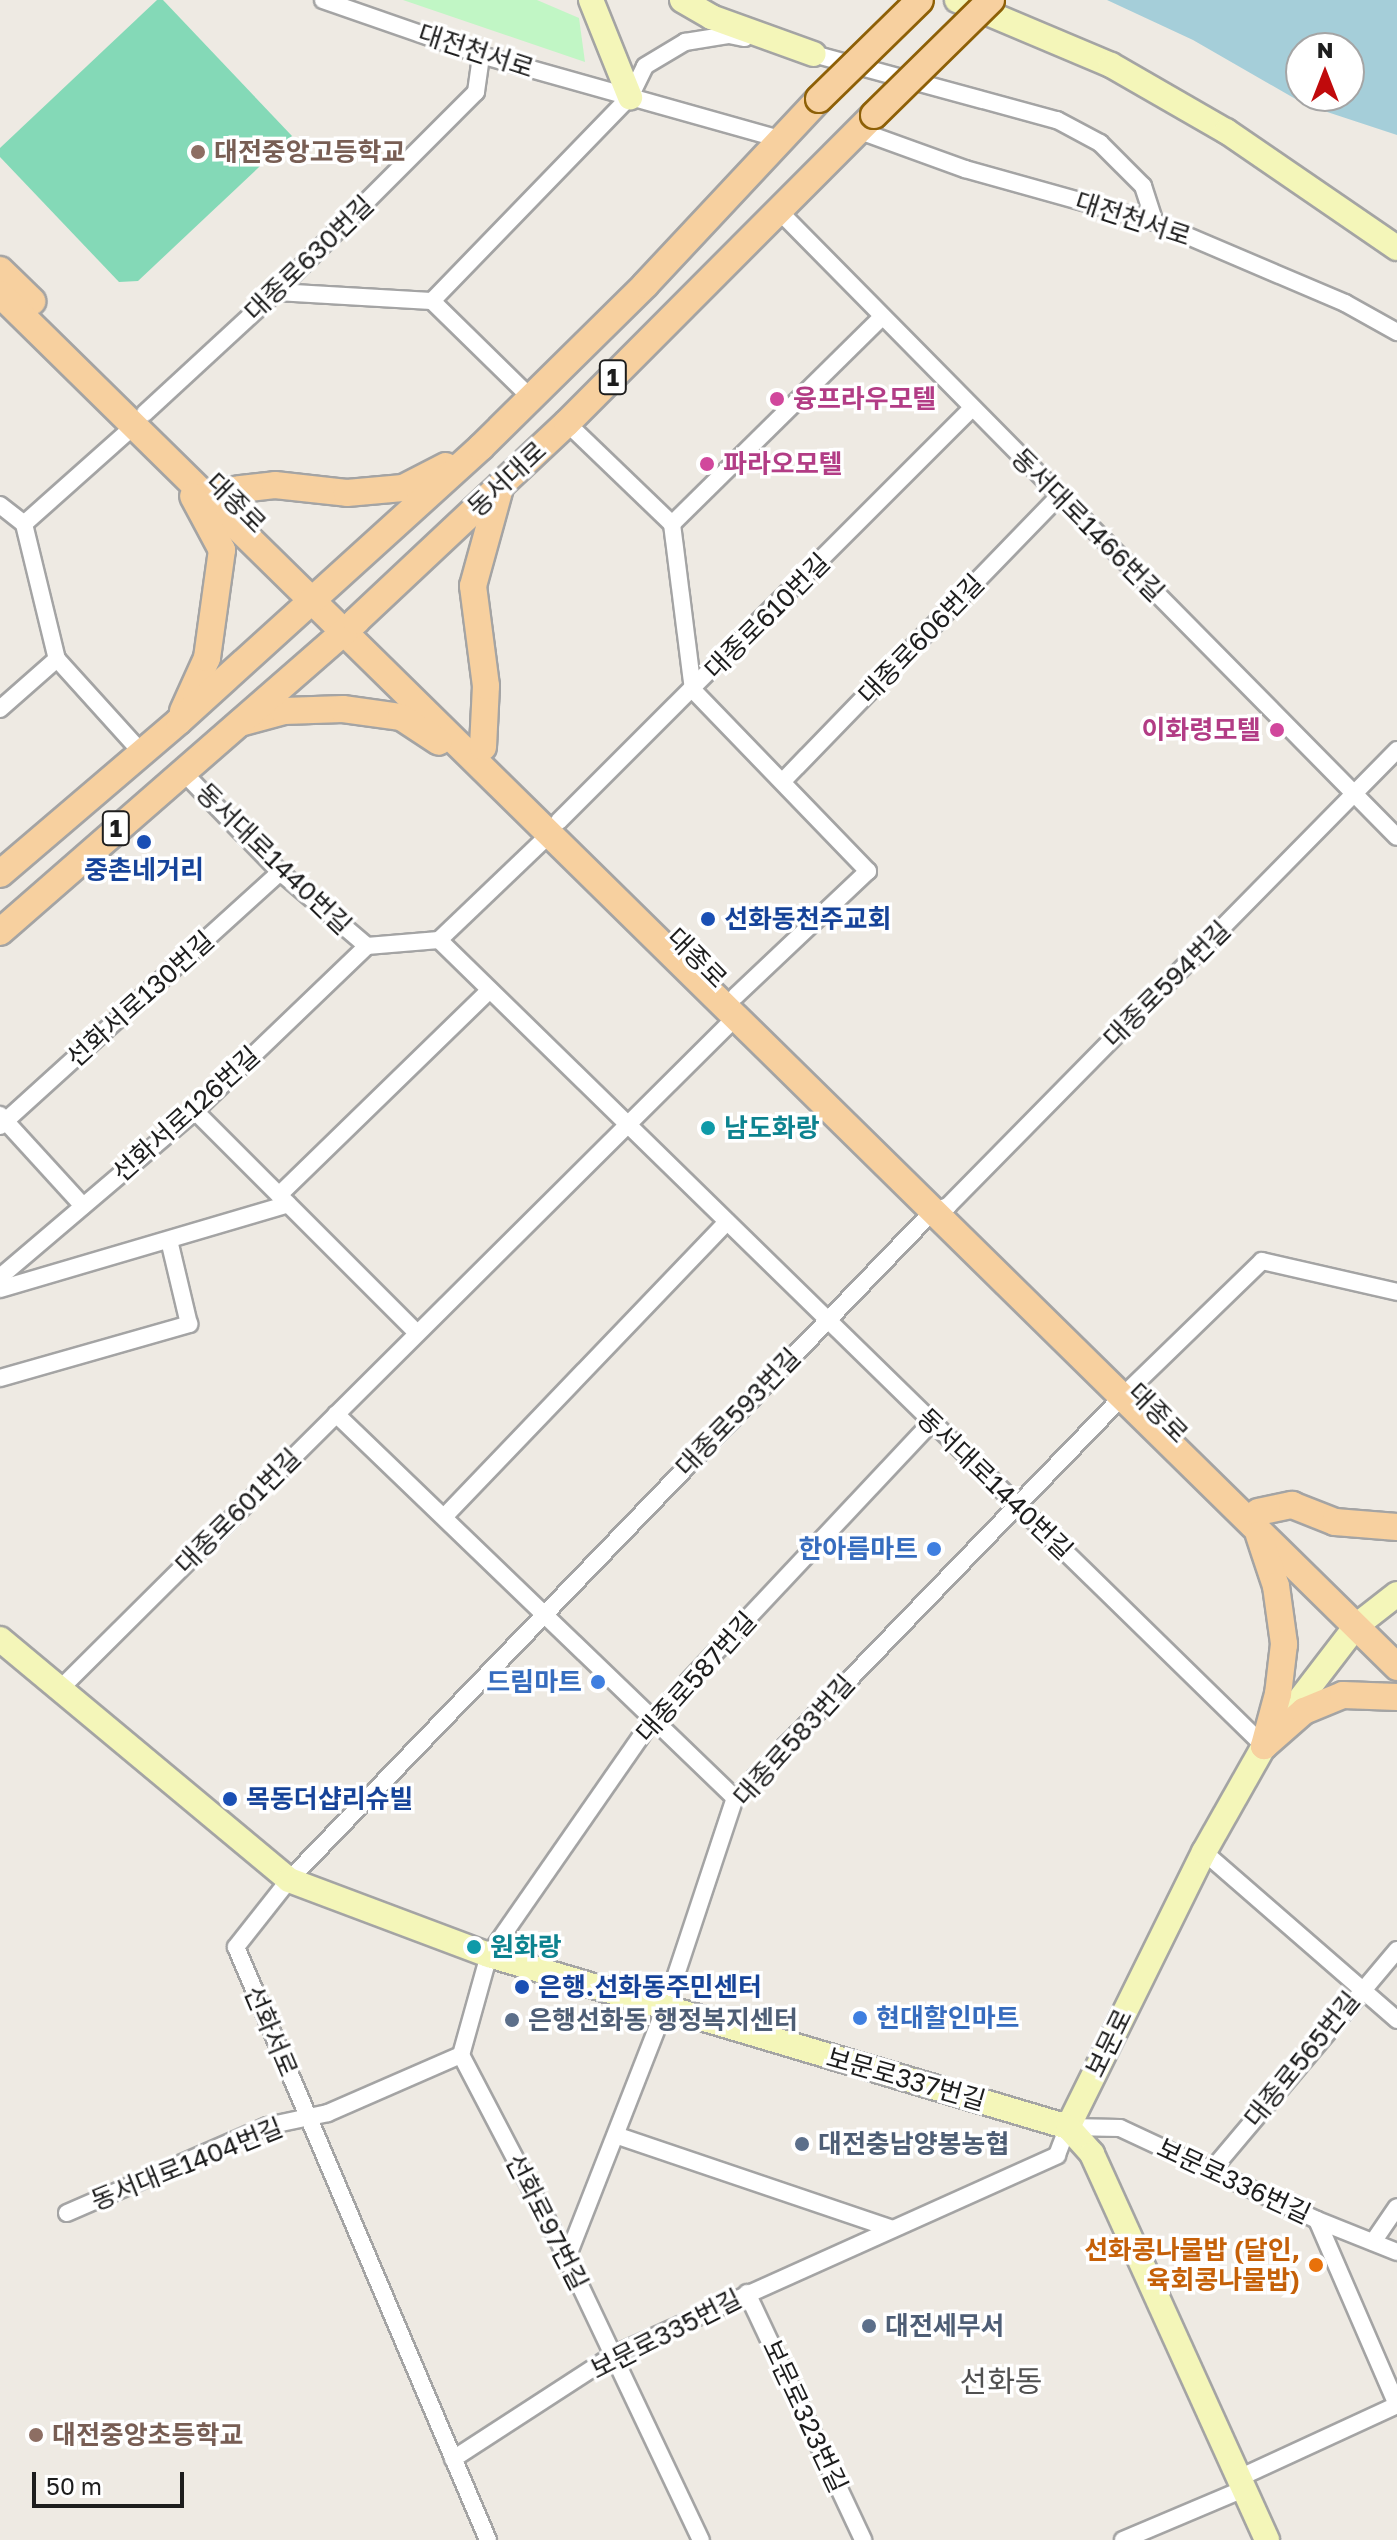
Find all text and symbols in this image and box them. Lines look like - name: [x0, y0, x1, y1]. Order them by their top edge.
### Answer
- street label: 대전천서로: [414, 18, 538, 84]
- north arrow: [1285, 32, 1365, 112]
- text: N: [1317, 36, 1333, 63]
- place label: 대전중앙고등학교: [214, 136, 405, 168]
- marker: 대전중앙고등학교: [189, 143, 207, 161]
- street label: 대전천서로: [1071, 186, 1195, 252]
- street label: 대종로630번길: [238, 189, 380, 327]
- road number: 1: [597, 357, 629, 397]
- place label: 융프라우모텔: [793, 383, 937, 415]
- marker: 융프라우모텔: [768, 390, 786, 408]
- street label: 동서대로: [461, 435, 553, 523]
- street label: 동서대로1466번길: [1005, 442, 1171, 608]
- place label: 파라오모텔: [723, 448, 843, 480]
- marker: 파라오모텔: [698, 455, 716, 473]
- street label: 대종로: [200, 467, 272, 539]
- street label: 대종로610번길: [698, 547, 836, 685]
- street label: 대종로606번길: [852, 568, 990, 710]
- place label: 이화령모텔: [1141, 714, 1261, 746]
- marker: 이화령모텔: [1268, 721, 1286, 739]
- street label: 동서대로1440번길: [190, 777, 358, 941]
- road number: 1: [100, 808, 132, 848]
- marker: 중촌네거리: [135, 833, 153, 851]
- place label: 중촌네거리: [84, 854, 204, 886]
- place label: 선화동천주교회: [724, 903, 891, 935]
- marker: 선화동천주교회: [699, 910, 717, 928]
- street label: 대종로594번길: [1097, 914, 1237, 1054]
- street label: 대종로: [661, 922, 733, 994]
- street label: 선화서로130번길: [60, 925, 220, 1073]
- street label: 선화서로126번길: [106, 1040, 266, 1188]
- place label: 남도화랑: [724, 1112, 820, 1144]
- marker: 남도화랑: [699, 1119, 717, 1137]
- street label: 대종로593번길: [669, 1342, 807, 1482]
- street label: 대종로: [1122, 1377, 1194, 1449]
- street label: 동서대로1440번길: [911, 1402, 1079, 1566]
- street label: 대종로601번길: [169, 1442, 307, 1580]
- place label: 한아름마트: [798, 1533, 918, 1565]
- marker: 한아름마트: [925, 1540, 943, 1558]
- street label: 대종로587번길: [629, 1606, 763, 1748]
- place label: 드림마트: [486, 1666, 582, 1698]
- street label: 대종로583번길: [727, 1668, 861, 1812]
- marker: 드림마트: [589, 1673, 607, 1691]
- place label: 목동더샵리슈빌: [246, 1783, 413, 1815]
- marker: 목동더샵리슈빌: [221, 1790, 239, 1808]
- place label: 원화랑: [490, 1931, 562, 1963]
- marker: 원화랑: [465, 1938, 483, 1956]
- place label: 은행.선화동주민센터: [538, 1971, 762, 2003]
- marker: 은행.선화동주민센터: [513, 1978, 531, 1996]
- street label: 선화서로: [238, 1981, 304, 2081]
- street label: 대종로565번길: [1238, 1985, 1366, 2133]
- place label: 현대할인마트: [876, 2002, 1020, 2034]
- place label: 은행선화동 행정복지센터: [528, 2004, 798, 2036]
- street label: 보문로: [1079, 2004, 1139, 2082]
- marker: 현대할인마트: [851, 2009, 869, 2027]
- marker: 은행선화동 행정복지센터: [503, 2011, 521, 2029]
- street label: 보문로337번길: [823, 2041, 989, 2117]
- street label: 동서대로1404번길: [87, 2111, 287, 2217]
- place label: 대전충남양봉농협: [818, 2128, 1009, 2160]
- street label: 보문로336번길: [1152, 2132, 1316, 2230]
- marker: 대전충남양봉농협: [793, 2135, 811, 2153]
- street label: 선화로97번길: [499, 2148, 595, 2296]
- place label: 선화콩나물밥 (달인, 육회콩나물밥): [1084, 2234, 1300, 2296]
- marker: 선화콩나물밥 (달인, 육회콩나물밥): [1307, 2256, 1325, 2274]
- street label: 보문로335번길: [585, 2283, 747, 2385]
- place label: 대전세무서: [885, 2310, 1005, 2342]
- marker: 대전세무서: [860, 2317, 878, 2335]
- street label: 보문로323번길: [756, 2335, 854, 2497]
- district label: 선화동: [960, 2363, 1042, 2399]
- place label: 대전중앙초등학교: [52, 2419, 243, 2451]
- marker: 대전중앙초등학교: [27, 2426, 45, 2444]
- scale bar: [36, 2456, 188, 2506]
- text: 50 m: [46, 2471, 102, 2500]

